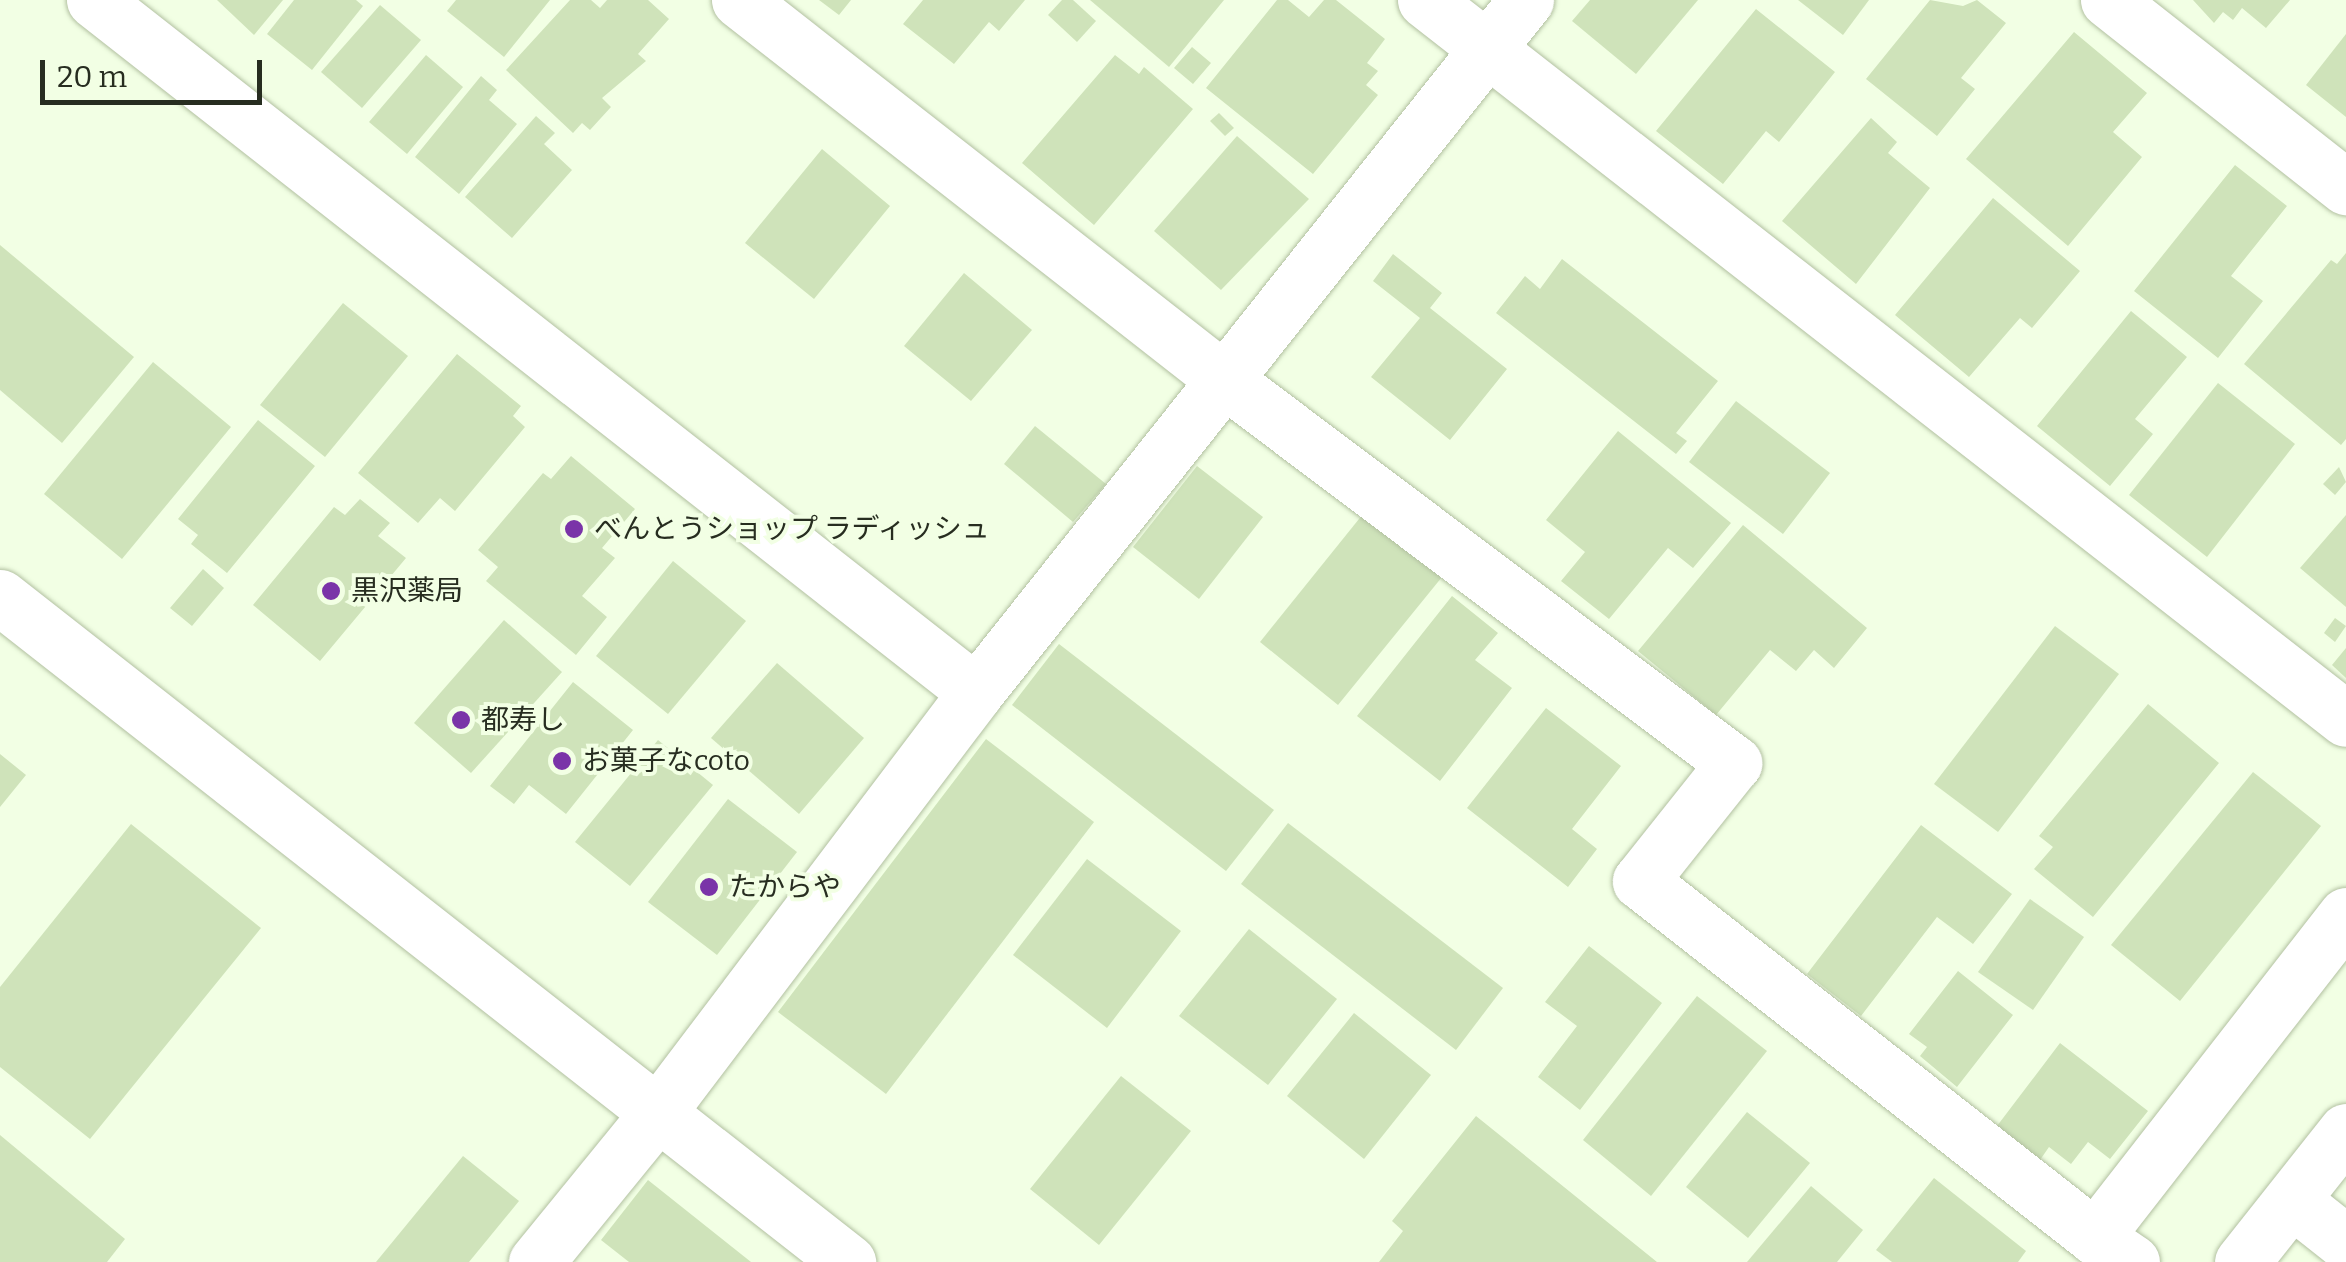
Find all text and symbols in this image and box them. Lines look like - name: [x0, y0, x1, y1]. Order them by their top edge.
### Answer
- scale bar: [45, 40, 268, 102]
- text: 20 m: [57, 59, 127, 95]
- place label: べんとうショップ ラディッシュ: [594, 512, 992, 546]
- marker: べんとうショップ ラディッシュ: [563, 518, 585, 540]
- place label: 黒沢薬局: [351, 574, 463, 608]
- marker: 黒沢薬局: [320, 580, 342, 602]
- place label: 都寿し: [481, 703, 565, 737]
- marker: 都寿し: [450, 709, 472, 731]
- place label: お菓子なcoto: [582, 744, 750, 778]
- marker: お菓子なcoto: [551, 750, 573, 772]
- place label: たからや: [729, 870, 841, 904]
- marker: たからや: [698, 876, 720, 898]

